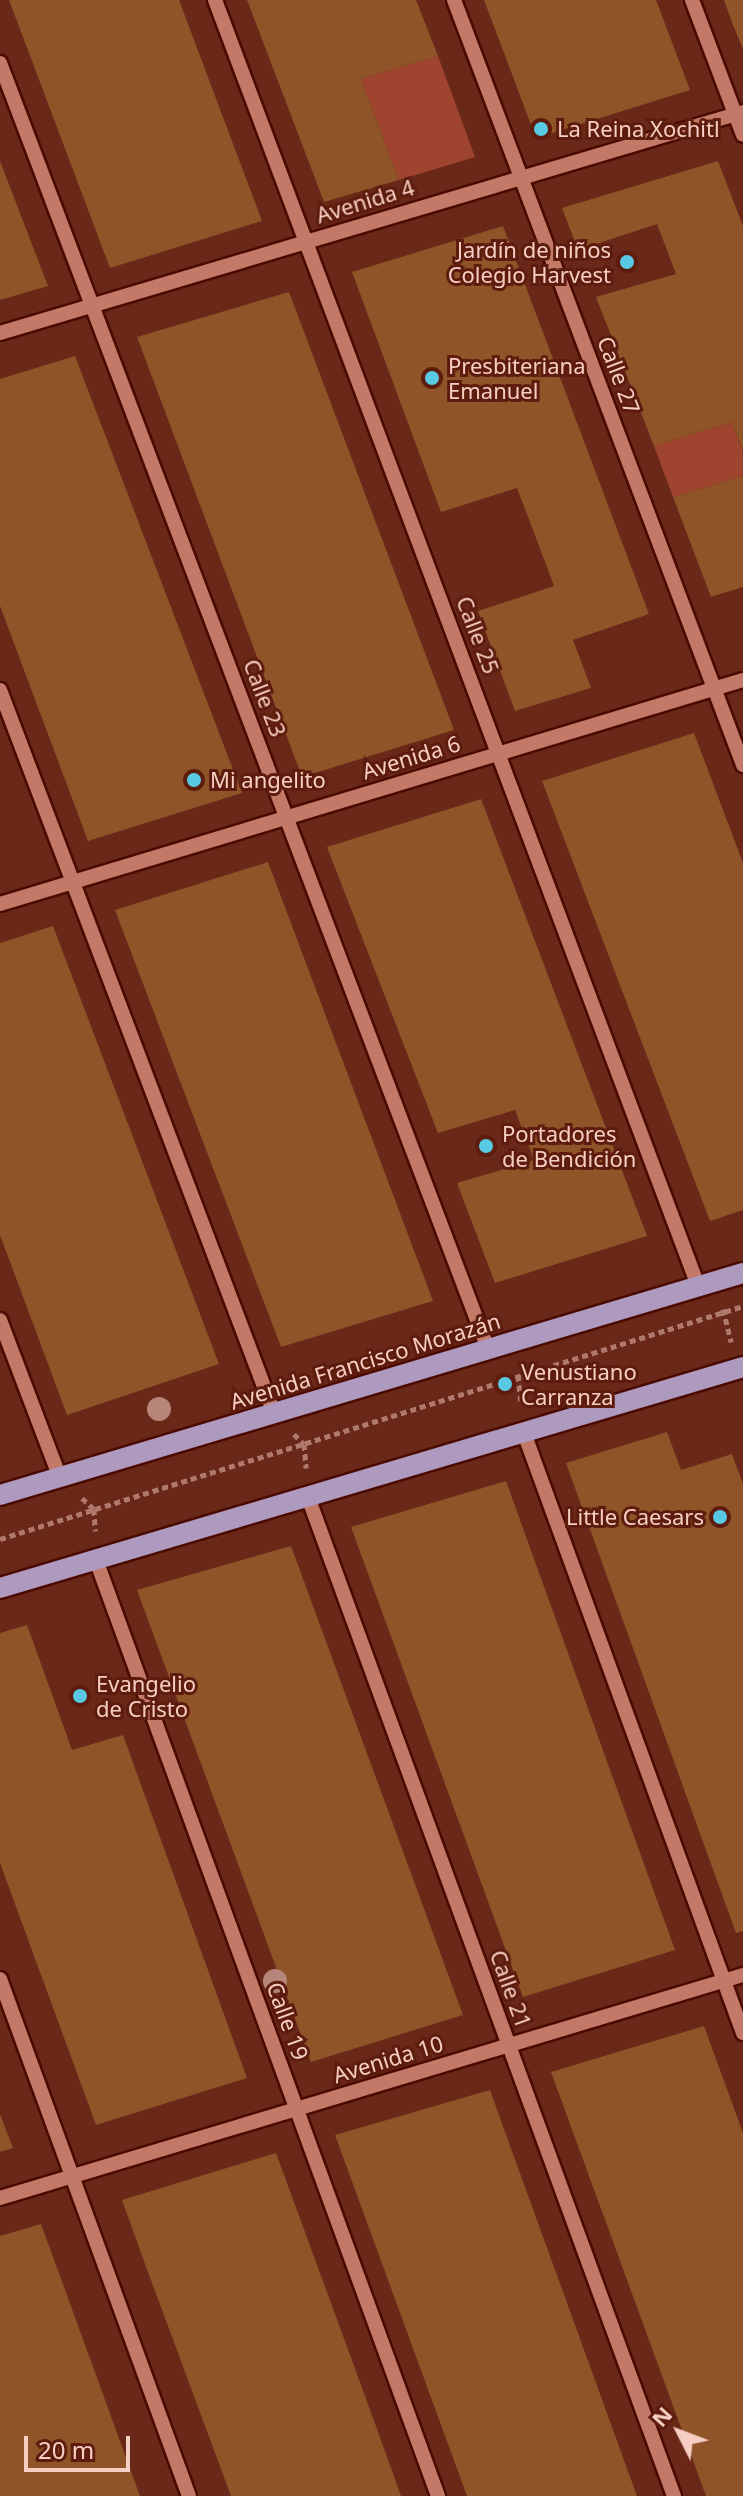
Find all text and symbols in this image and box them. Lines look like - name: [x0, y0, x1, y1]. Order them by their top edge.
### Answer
- place label: La Reina Xochitl: [557, 116, 720, 142]
- marker: La Reina Xochitl: [532, 120, 550, 138]
- street label: Avenida 4: [313, 174, 417, 228]
- place label: Jardín de niños Colegio Harvest: [448, 236, 611, 288]
- marker: Jardín de niños Colegio Harvest: [618, 253, 636, 271]
- street label: Calle 27: [592, 333, 646, 417]
- place label: Presbiteriana Emanuel: [448, 352, 585, 404]
- marker: Presbiteriana Emanuel: [423, 369, 441, 387]
- street label: Calle 25: [451, 593, 505, 677]
- street label: Calle 23: [238, 656, 292, 740]
- street label: Avenida 6: [359, 730, 463, 784]
- place label: Mi angelito: [210, 767, 326, 793]
- marker: Mi angelito: [185, 771, 203, 789]
- place label: Portadores de Bendición: [502, 1120, 636, 1172]
- marker: Portadores de Bendición: [477, 1137, 495, 1155]
- street label: Avenida Francisco Morazán: [227, 1307, 503, 1415]
- place label: Venustiano Carranza: [521, 1358, 637, 1410]
- marker: Venustiano Carranza: [496, 1375, 514, 1393]
- place label: Little Caesars: [566, 1504, 704, 1530]
- marker: Little Caesars: [711, 1508, 729, 1526]
- place label: Evangelio de Cristo: [96, 1670, 196, 1722]
- marker: Evangelio de Cristo: [71, 1687, 89, 1705]
- street label: Calle 21: [485, 1946, 537, 2032]
- street label: Calle 19: [262, 1978, 314, 2064]
- street label: Avenida 10: [330, 2030, 446, 2088]
- north arrow: [639, 2392, 719, 2472]
- text: N: [644, 2399, 678, 2433]
- scale bar: [28, 2420, 134, 2470]
- text: 20 m: [38, 2433, 94, 2466]

